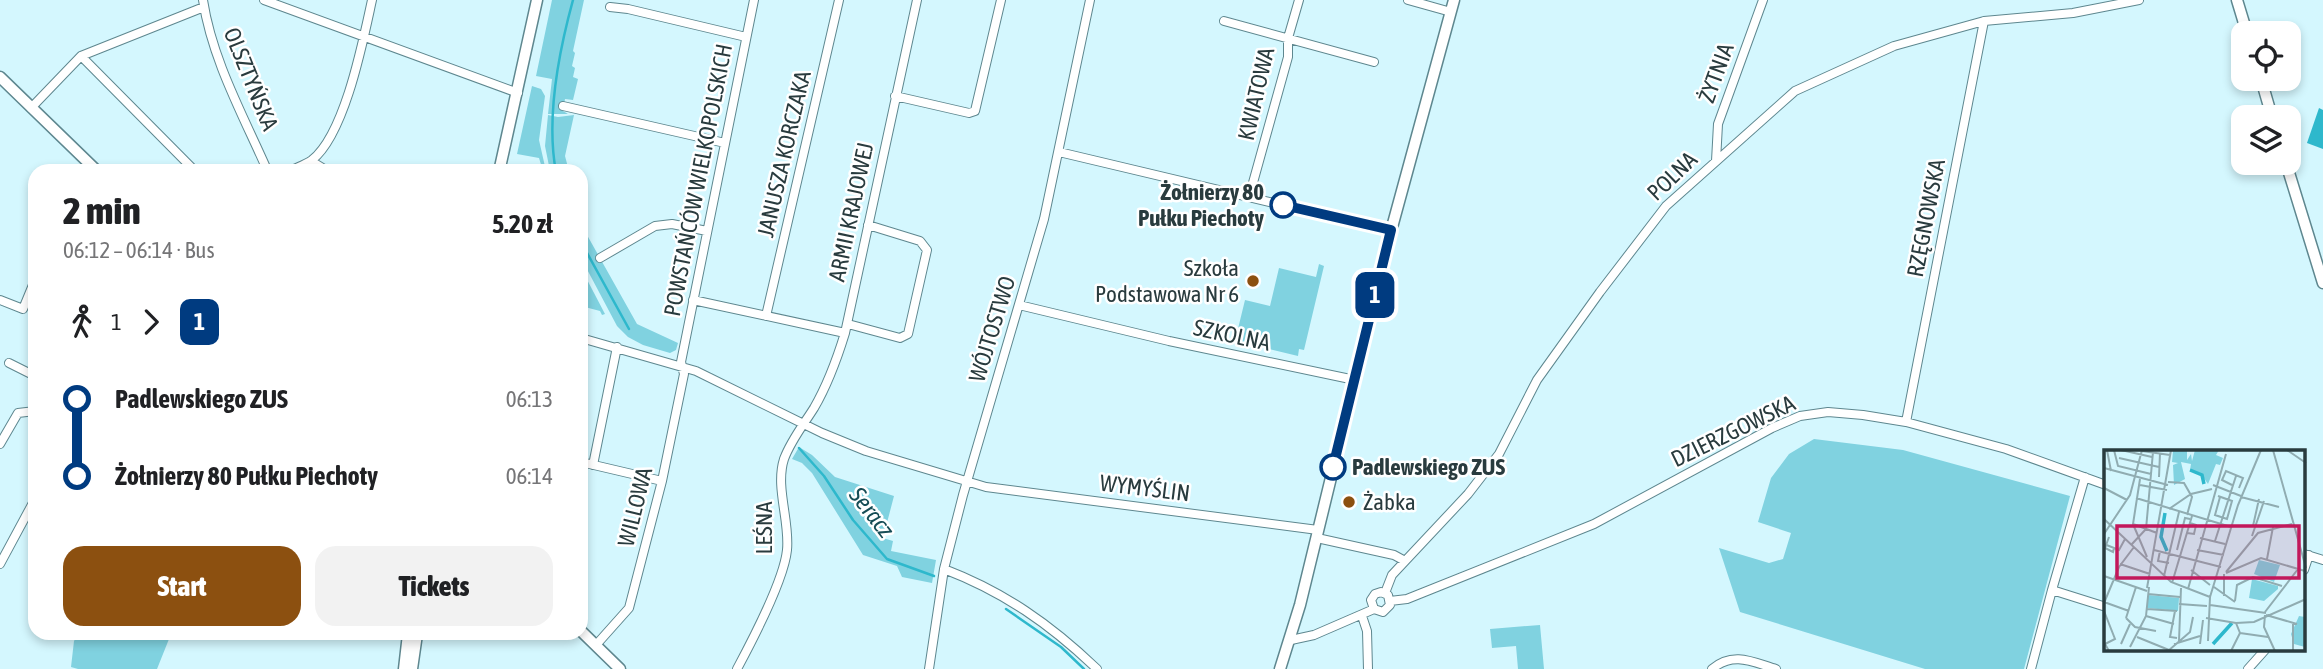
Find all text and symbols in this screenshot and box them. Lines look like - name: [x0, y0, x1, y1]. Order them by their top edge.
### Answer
- map controls: [2231, 21, 2301, 175]
- button: locate: [2231, 21, 2301, 91]
- street label: OLSZTYŃSKA: [219, 24, 284, 135]
- street label: ŻYTNIA: [1693, 39, 1739, 106]
- street label: POWSTAŃCÓW WIELKOPOLSKICH: [659, 42, 737, 318]
- street label: KWIATOWA: [1233, 44, 1279, 143]
- street label: JANUSZA KORCZAKA: [752, 68, 816, 240]
- button: layers: [2231, 105, 2301, 175]
- street label: ARMII KRAJOWEJ: [824, 140, 878, 284]
- street label: POLNA: [1642, 146, 1703, 206]
- street label: RZĘGNOWSKA: [1902, 156, 1950, 279]
- place label: Żołnierzy 80 Pułku Piechoty: [1138, 179, 1265, 231]
- text: 2 min: [63, 189, 141, 232]
- marker: Żołnierzy 80 Pułku Piechoty: [1270, 192, 1296, 218]
- text: 5.20 zł: [492, 209, 553, 239]
- text: 06:12 – 06:14 · Bus: [63, 237, 215, 263]
- place label: Szkoła Podstawowa Nr 6: [1095, 255, 1239, 307]
- line badge: 1: [1352, 272, 1398, 318]
- street label: WÓJTOSTWO: [964, 273, 1020, 385]
- marker: Szkoła Podstawowa Nr 6: [1245, 273, 1261, 289]
- text: 1: [1369, 281, 1381, 308]
- icon: walk: [63, 303, 101, 341]
- icon: forward: [132, 303, 170, 341]
- text: 1: [194, 308, 205, 335]
- text: 1: [111, 309, 122, 335]
- street label: SZKOLNA: [1191, 314, 1273, 356]
- text: Padlewskiego ZUS: [115, 384, 288, 414]
- text: 06:13: [506, 386, 553, 412]
- street label: DZIERZGOWSKA: [1667, 390, 1800, 472]
- inset map: [2104, 450, 2306, 652]
- marker: Padlewskiego ZUS: [1320, 454, 1346, 480]
- place label: Padlewskiego ZUS: [1352, 454, 1505, 480]
- text: Żołnierzy 80 Pułku Piechoty: [115, 461, 378, 491]
- text: 06:14: [506, 463, 553, 489]
- street label: WILLOWA: [613, 464, 658, 549]
- street label: WYMYŚLIN: [1098, 470, 1192, 506]
- water label: Seracz: [843, 481, 900, 543]
- place label: Żabka: [1363, 489, 1416, 515]
- marker: Żabka: [1341, 494, 1357, 510]
- street label: LEŚNA: [751, 501, 777, 555]
- button: Start: [63, 546, 301, 626]
- button: Tickets: [315, 546, 553, 626]

